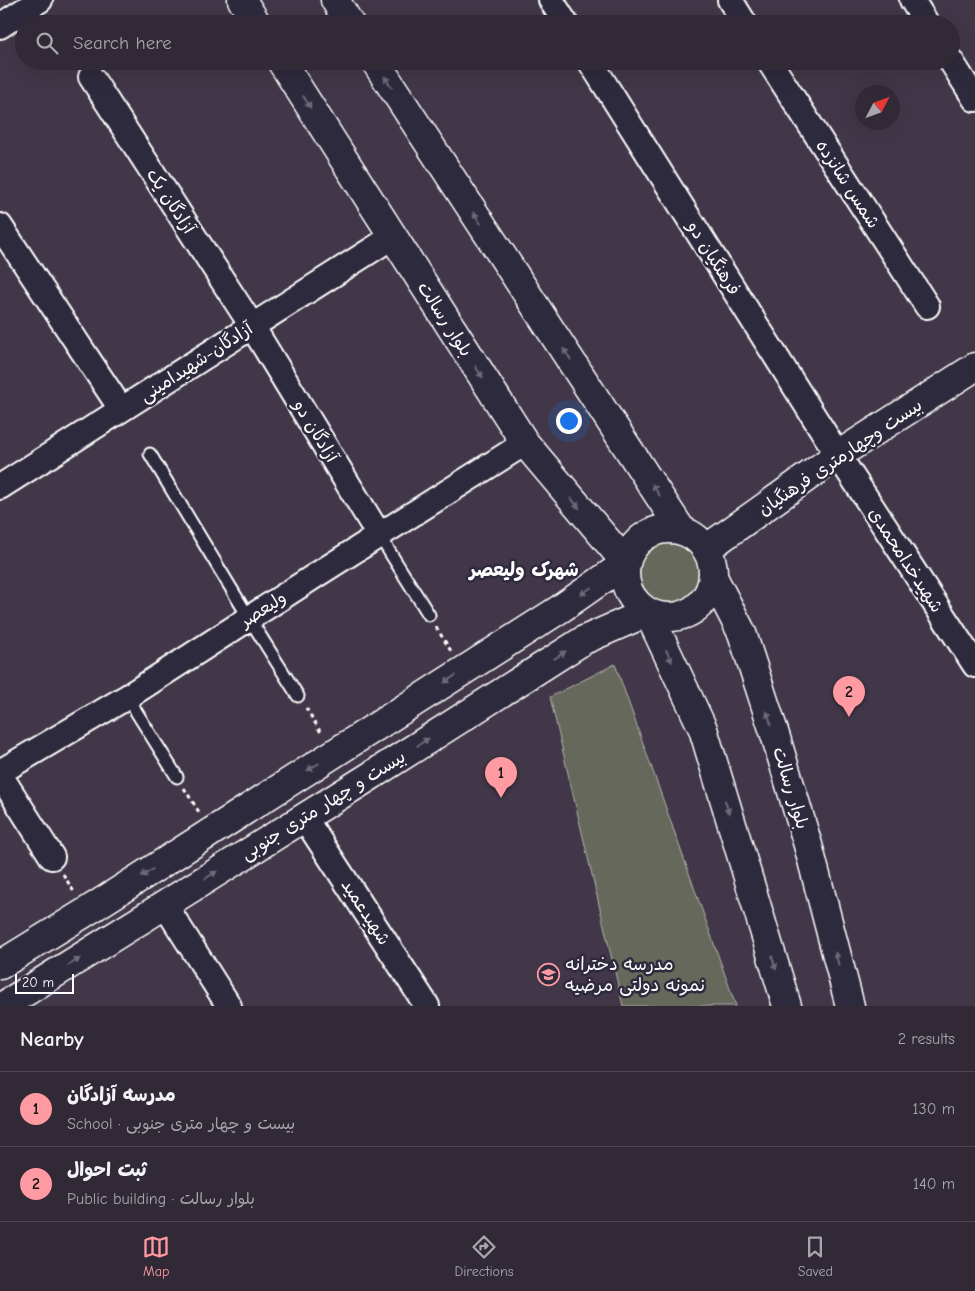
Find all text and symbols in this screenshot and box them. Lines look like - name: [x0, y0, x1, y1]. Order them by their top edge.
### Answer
- search box: [15, 15, 960, 70]
- icon: search: [33, 29, 61, 57]
- text: Search here: [73, 32, 172, 54]
- one-way arrow: [384, 76, 393, 89]
- north arrow: [855, 85, 900, 130]
- one-way arrow: [302, 96, 312, 109]
- street label: شمس شانزده: [811, 136, 884, 232]
- street label: آزادگان یک: [142, 165, 200, 239]
- one-way arrow: [473, 211, 482, 225]
- street label: فرهنگیان دو: [682, 216, 745, 299]
- street label: بلوار رسالت: [413, 278, 476, 361]
- street label: آزادگان-شهیدامینی: [136, 317, 258, 407]
- one-way arrow: [562, 347, 571, 361]
- one-way arrow: [475, 365, 484, 379]
- street label: آزادگان دو: [288, 395, 343, 468]
- street label: بیست وچهارمتری فرهنگیان: [754, 395, 927, 521]
- your location: [556, 408, 582, 434]
- one-way arrow: [651, 483, 660, 497]
- one-way arrow: [570, 496, 581, 509]
- street label: شهیدخدامحمدی: [864, 504, 947, 617]
- district label: شهرک ولیعصر: [467, 559, 579, 581]
- one-way arrow: [579, 586, 593, 596]
- street label: ولیعصر: [235, 587, 290, 633]
- one-way arrow: [665, 649, 673, 663]
- one-way arrow: [553, 650, 567, 660]
- one-way arrow: [443, 674, 457, 684]
- pin: 2: [833, 676, 865, 717]
- one-way arrow: [765, 711, 773, 726]
- one-way arrow: [416, 738, 430, 747]
- street label: بلوار رسالت: [768, 745, 813, 832]
- street label: بیست و چهار متری جنوبی: [237, 746, 410, 866]
- pin: 1: [485, 757, 517, 798]
- one-way arrow: [307, 762, 320, 772]
- one-way arrow: [723, 800, 731, 815]
- one-way arrow: [140, 869, 153, 878]
- one-way arrow: [205, 871, 218, 880]
- street label: شهیدعمید: [337, 875, 395, 949]
- one-way arrow: [833, 951, 841, 966]
- place label: مدرسه دخترانه نمونه دولتی مرضیه: [565, 954, 706, 996]
- one-way arrow: [771, 955, 779, 970]
- one-way arrow: [67, 957, 80, 966]
- school or university icon: مدرسه دخترانه نمونه دولتی مرضیه: [537, 962, 561, 986]
- scale bar: [15, 971, 74, 994]
- text: 20 m: [22, 974, 54, 991]
- text: Nearby: [20, 1027, 84, 1051]
- text: 2 results: [898, 1030, 955, 1048]
- text: مدرسه آزادگان: [67, 1084, 176, 1106]
- text: 1: [33, 1100, 39, 1118]
- text: 130 m: [912, 1100, 955, 1118]
- text: School · بیست و چهار متری جنوبی: [67, 1115, 295, 1133]
- text: ثبت احوال: [67, 1159, 147, 1181]
- text: 2: [32, 1175, 40, 1193]
- text: 140 m: [913, 1175, 955, 1193]
- text: Public building · بلوار رسالت: [67, 1190, 255, 1208]
- tab: Map: [142, 1233, 170, 1280]
- tab: Directions: [454, 1233, 514, 1280]
- tab: Saved: [798, 1233, 833, 1280]

